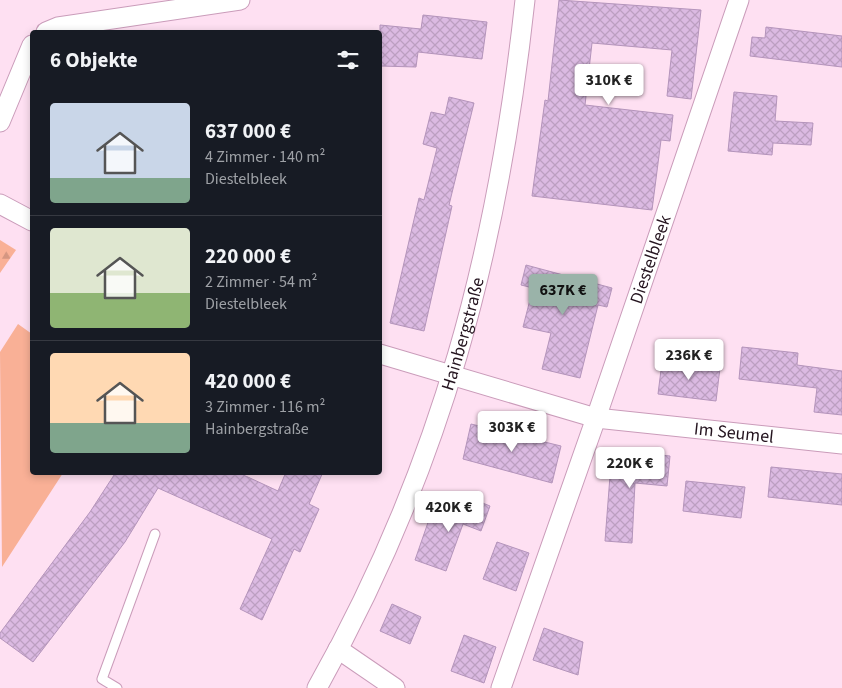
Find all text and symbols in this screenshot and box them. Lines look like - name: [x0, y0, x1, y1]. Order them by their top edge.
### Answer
- text: 6 Objekte: [50, 45, 138, 75]
- icon: filters: [334, 46, 362, 74]
- pin: 310K €: [568, 64, 650, 106]
- text: 310K €: [586, 69, 632, 91]
- text: 637 000 €: [205, 116, 291, 146]
- icon: home: [90, 123, 150, 183]
- text: 4 Zimmer · 140 m²: [205, 146, 325, 168]
- text: Diestelbleek: [205, 168, 287, 190]
- street label: Diestelbleek: [624, 211, 677, 307]
- text: 220 000 €: [205, 241, 291, 271]
- icon: home: [90, 248, 150, 308]
- text: 2 Zimmer · 54 m²: [205, 271, 317, 293]
- pin: 637K €: [522, 274, 604, 316]
- street label: Hainbergstraße: [435, 275, 490, 394]
- text: 637K €: [540, 279, 586, 301]
- text: Diestelbleek: [205, 293, 287, 315]
- pin: 236K €: [648, 338, 730, 381]
- text: 236K €: [666, 344, 712, 366]
- text: 420 000 €: [205, 366, 291, 396]
- icon: home: [90, 373, 150, 433]
- text: 3 Zimmer · 116 m²: [205, 396, 325, 418]
- pin: 303K €: [471, 410, 553, 453]
- text: 303K €: [489, 416, 535, 438]
- street label: Im Seumel: [693, 416, 775, 449]
- text: Hainbergstraße: [205, 418, 309, 440]
- pin: 220K €: [589, 446, 671, 489]
- text: 220K €: [607, 452, 653, 474]
- pin: 420K €: [408, 490, 490, 533]
- text: 420K €: [426, 496, 472, 518]

